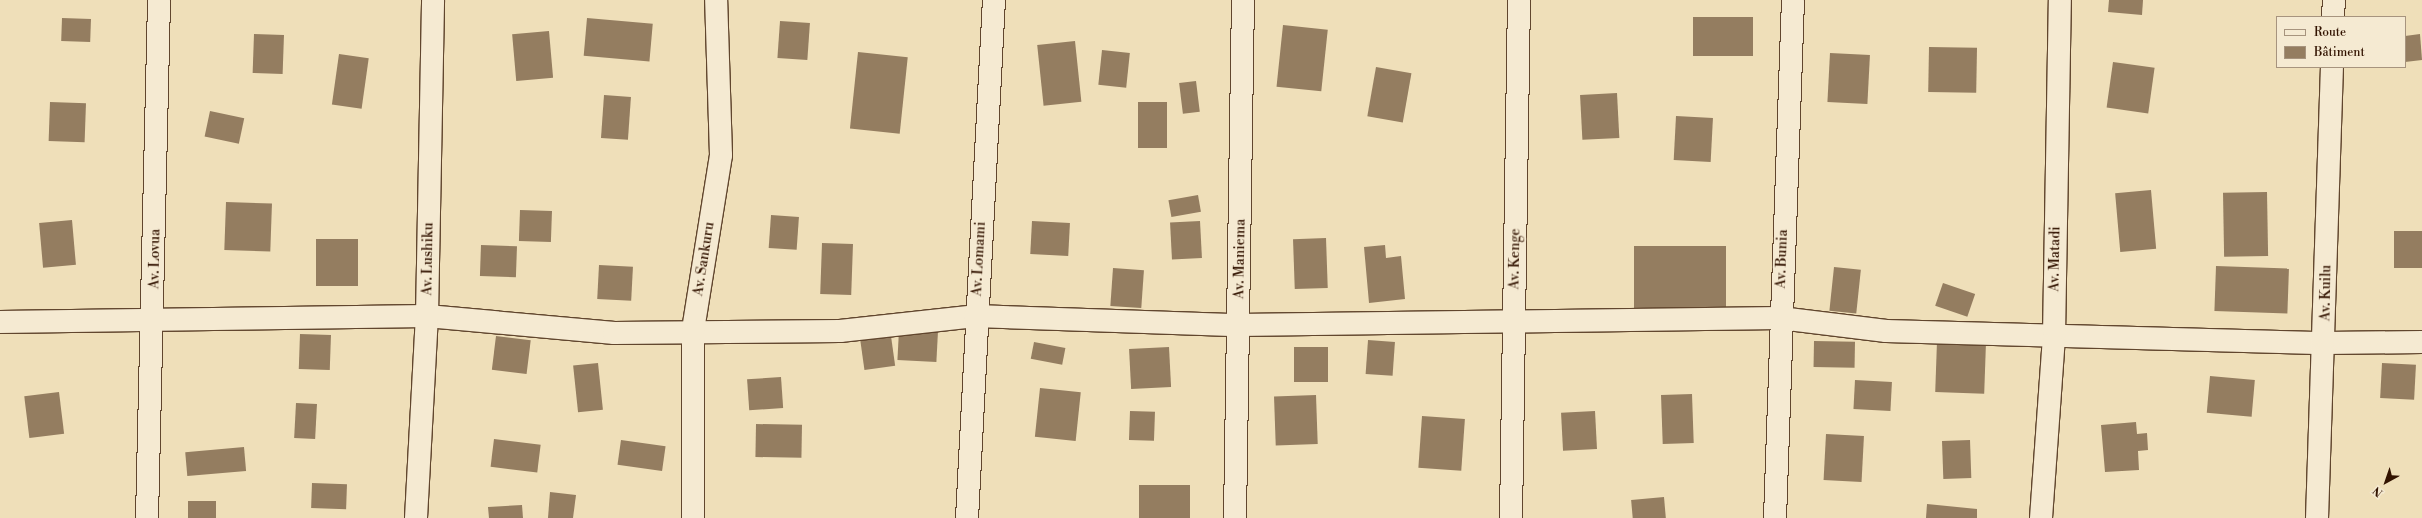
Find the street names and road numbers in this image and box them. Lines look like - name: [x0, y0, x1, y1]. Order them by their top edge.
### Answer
- street label: Av. Maniema: [1231, 219, 1249, 299]
- street label: Av. Sankuru: [690, 221, 718, 297]
- street label: Av. Lomami: [969, 221, 989, 297]
- street label: Av. Lushiku: [419, 222, 437, 296]
- street label: Av. Matadi: [2046, 226, 2064, 292]
- street label: Av. Kenge: [1506, 228, 1524, 290]
- street label: Av. Lovua: [146, 229, 164, 289]
- street label: Av. Bunia: [1773, 229, 1791, 289]
- street label: Av. Kuilu: [2317, 265, 2335, 321]

